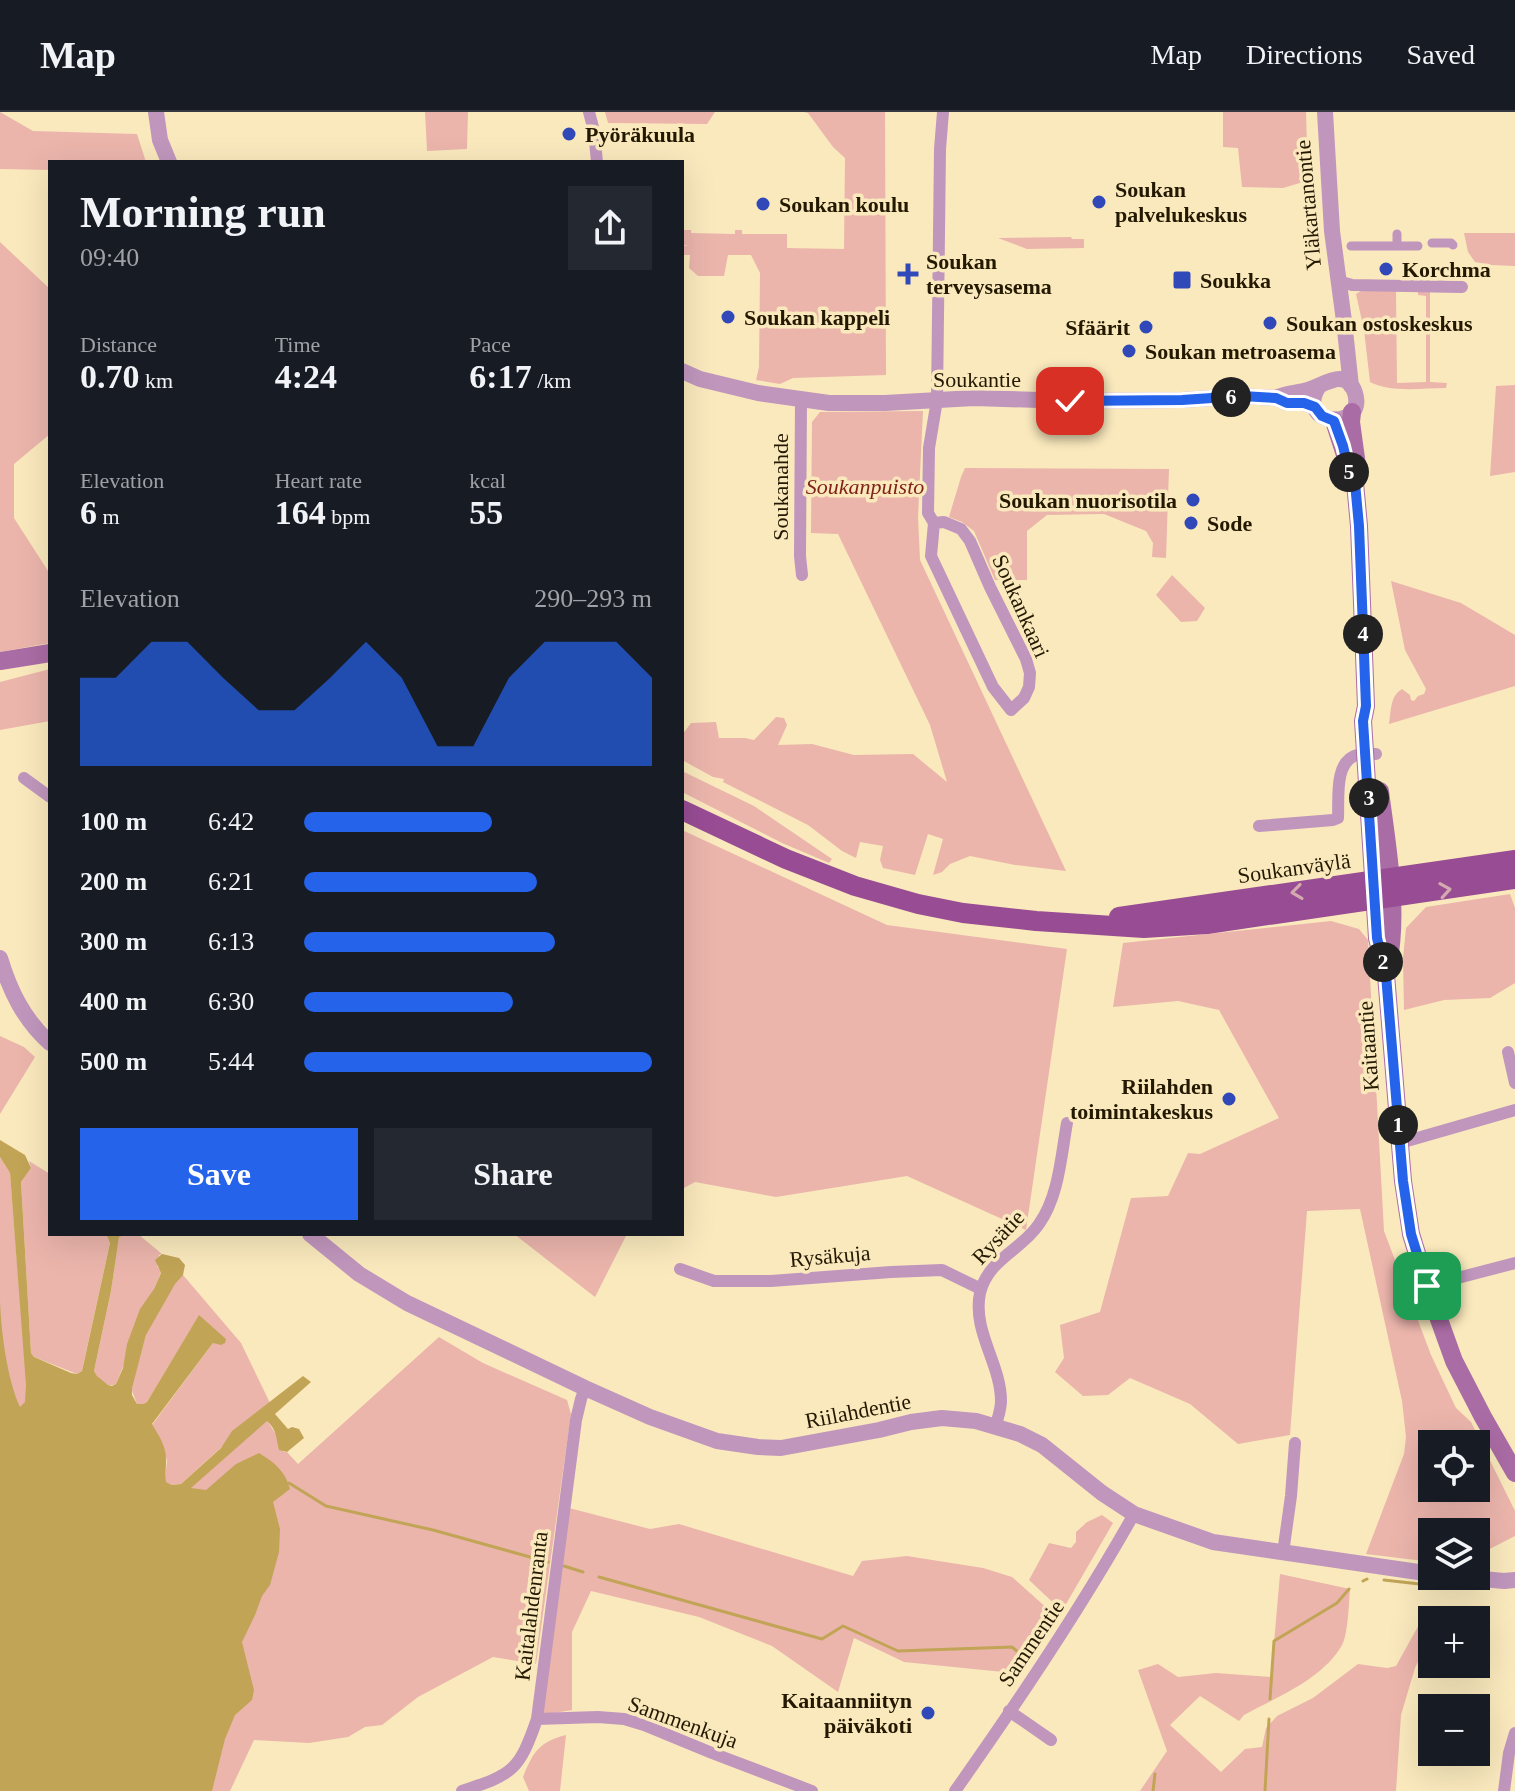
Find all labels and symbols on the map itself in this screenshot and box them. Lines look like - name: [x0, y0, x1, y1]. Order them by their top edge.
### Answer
- place label: Pyöräkuula: [585, 122, 695, 147]
- marker: Pyöräkuula: [560, 125, 578, 143]
- street label: Yläkartanontie: [1290, 139, 1326, 271]
- place label: Soukan palvelukeskus: [1115, 177, 1247, 227]
- place label: Soukan koulu: [779, 192, 909, 217]
- marker: Soukan palvelukeskus: [1090, 193, 1108, 211]
- marker: Soukan koulu: [754, 195, 772, 213]
- place label: Soukan terveysasema: [926, 249, 1052, 299]
- place label: Korchma: [1402, 257, 1491, 282]
- marker: Korchma: [1377, 260, 1395, 278]
- marker: Soukan terveysasema: [897, 263, 919, 285]
- place label: Soukka: [1200, 268, 1271, 293]
- marker: Soukka: [1171, 269, 1193, 291]
- place label: Soukan kappeli: [744, 305, 890, 330]
- marker: Soukan kappeli: [719, 308, 737, 326]
- place label: Soukan ostoskeskus: [1286, 311, 1473, 336]
- marker: Soukan ostoskeskus: [1261, 314, 1279, 332]
- place label: Sfäärit: [1065, 315, 1131, 340]
- marker: Sfäärit: [1137, 318, 1155, 336]
- place label: Soukan metroasema: [1145, 339, 1336, 364]
- marker: Soukan metroasema: [1120, 342, 1138, 360]
- street label: Soukantie: [933, 367, 1021, 392]
- pin: [1036, 367, 1104, 435]
- pin: 6: [1211, 377, 1251, 417]
- street label: Soukanahde: [768, 433, 793, 541]
- pin: 5: [1329, 452, 1369, 492]
- park label: Soukanpuisto: [806, 474, 924, 499]
- place label: Soukan nuorisotila: [999, 488, 1177, 513]
- marker: Soukan nuorisotila: [1184, 491, 1202, 509]
- place label: Sode: [1207, 511, 1252, 536]
- marker: Sode: [1182, 514, 1200, 532]
- street label: Soukankaari: [987, 551, 1055, 661]
- pin: 4: [1343, 614, 1383, 654]
- pin: 3: [1349, 778, 1389, 818]
- street label: Soukanväylä: [1236, 848, 1352, 888]
- one-way arrow: [1438, 882, 1452, 899]
- one-way arrow: [1290, 883, 1304, 900]
- pin: 2: [1363, 942, 1403, 982]
- street label: Kaitaantie: [1352, 1000, 1384, 1092]
- place label: Riilahden toimintakeskus: [1070, 1074, 1213, 1124]
- marker: Riilahden toimintakeskus: [1220, 1090, 1238, 1108]
- pin: 1: [1378, 1105, 1418, 1145]
- street label: Rysätie: [967, 1205, 1029, 1269]
- street label: Rysäkuja: [789, 1240, 872, 1272]
- pin: [1393, 1252, 1461, 1320]
- street label: Riilahdentie: [803, 1388, 913, 1434]
- street label: Kaitalahdenranta: [509, 1530, 553, 1682]
- street label: Sammentie: [993, 1595, 1069, 1691]
- place label: Kaitaanniityn päiväkoti: [781, 1688, 912, 1738]
- street label: Sammenkuja: [625, 1691, 741, 1753]
- marker: Kaitaanniityn päiväkoti: [919, 1704, 937, 1722]

